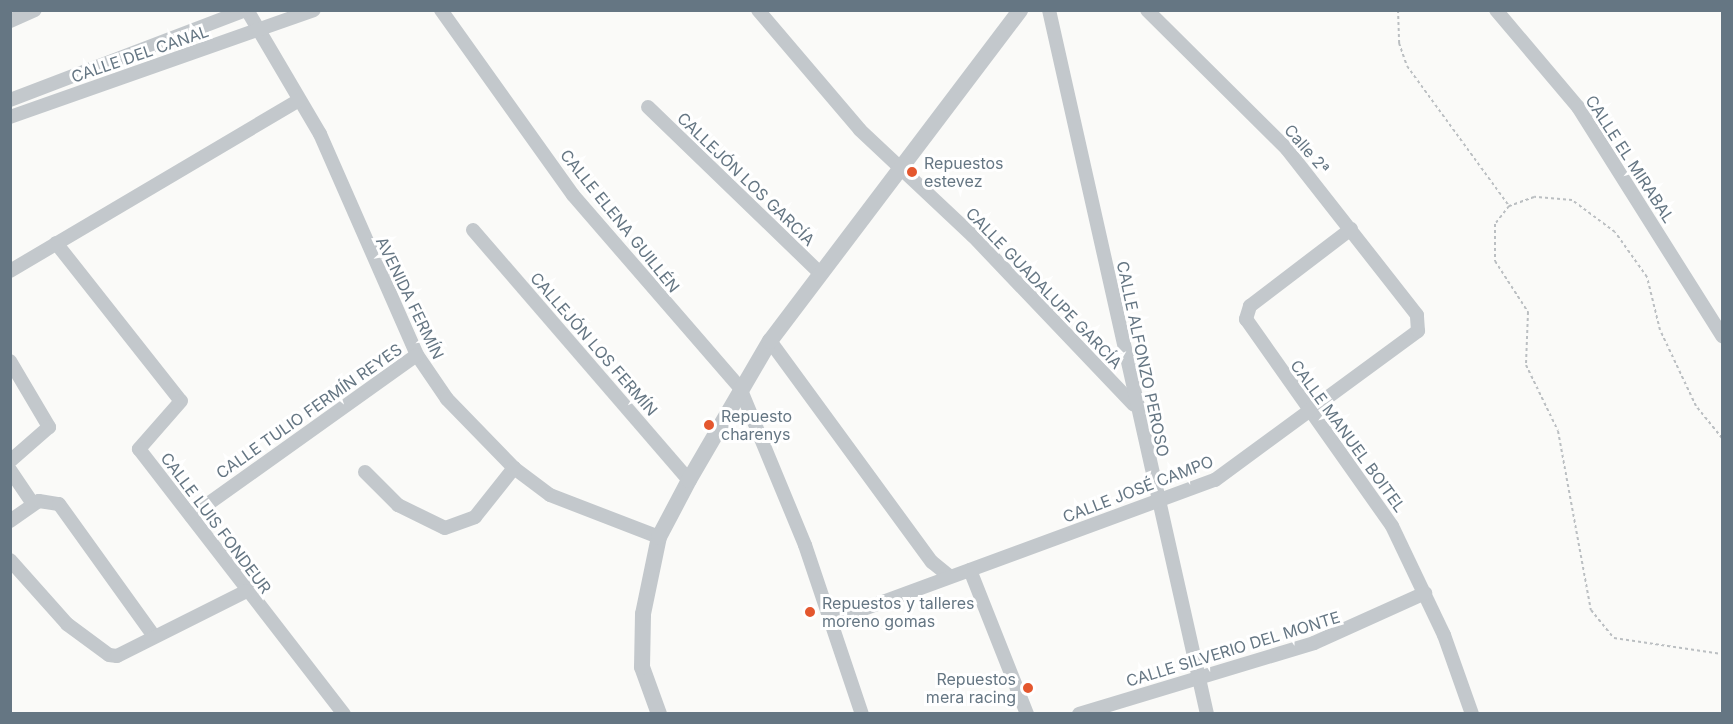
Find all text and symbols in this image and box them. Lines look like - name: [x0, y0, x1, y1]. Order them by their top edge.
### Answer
- street label: CALLE DEL CANAL: [69, 21, 211, 87]
- street label: CALLE EL MIRABAL: [1582, 92, 1678, 226]
- street label: CALLEJÓN LOS GARCÍA: [673, 108, 819, 250]
- street label: Calle 2ª: [1280, 120, 1334, 178]
- street label: CALLE ELENA GUILLÉN: [556, 146, 684, 296]
- place label: Repuestos estevez: [924, 153, 1004, 191]
- marker: Repuestos estevez: [905, 165, 919, 179]
- street label: CALLE GUADALUPE GARCÍA: [962, 203, 1126, 373]
- street label: AVENIDA FERMÍN: [372, 234, 448, 362]
- street label: CALLE ALFONZO PEROSO: [1113, 259, 1173, 459]
- street label: CALLEJÓN LOS FERMÍN: [526, 268, 662, 420]
- street label: CALLE TULIO FERMÍN REYES: [212, 339, 406, 483]
- street label: CALLE MANUEL BOITEL: [1286, 356, 1410, 516]
- place label: Repuesto charenys: [721, 406, 792, 444]
- marker: Repuesto charenys: [702, 418, 716, 432]
- street label: CALLE LUIS FONDEUR: [157, 449, 275, 597]
- street label: CALLE JOSÉ CAMPO: [1060, 451, 1216, 527]
- place label: Repuestos y talleres moreno gomas: [822, 593, 974, 631]
- marker: Repuestos y talleres moreno gomas: [803, 605, 817, 619]
- street label: CALLE SILVERIO DEL MONTE: [1124, 607, 1342, 691]
- place label: Repuestos mera racing: [926, 669, 1016, 707]
- marker: Repuestos mera racing: [1021, 681, 1035, 695]

